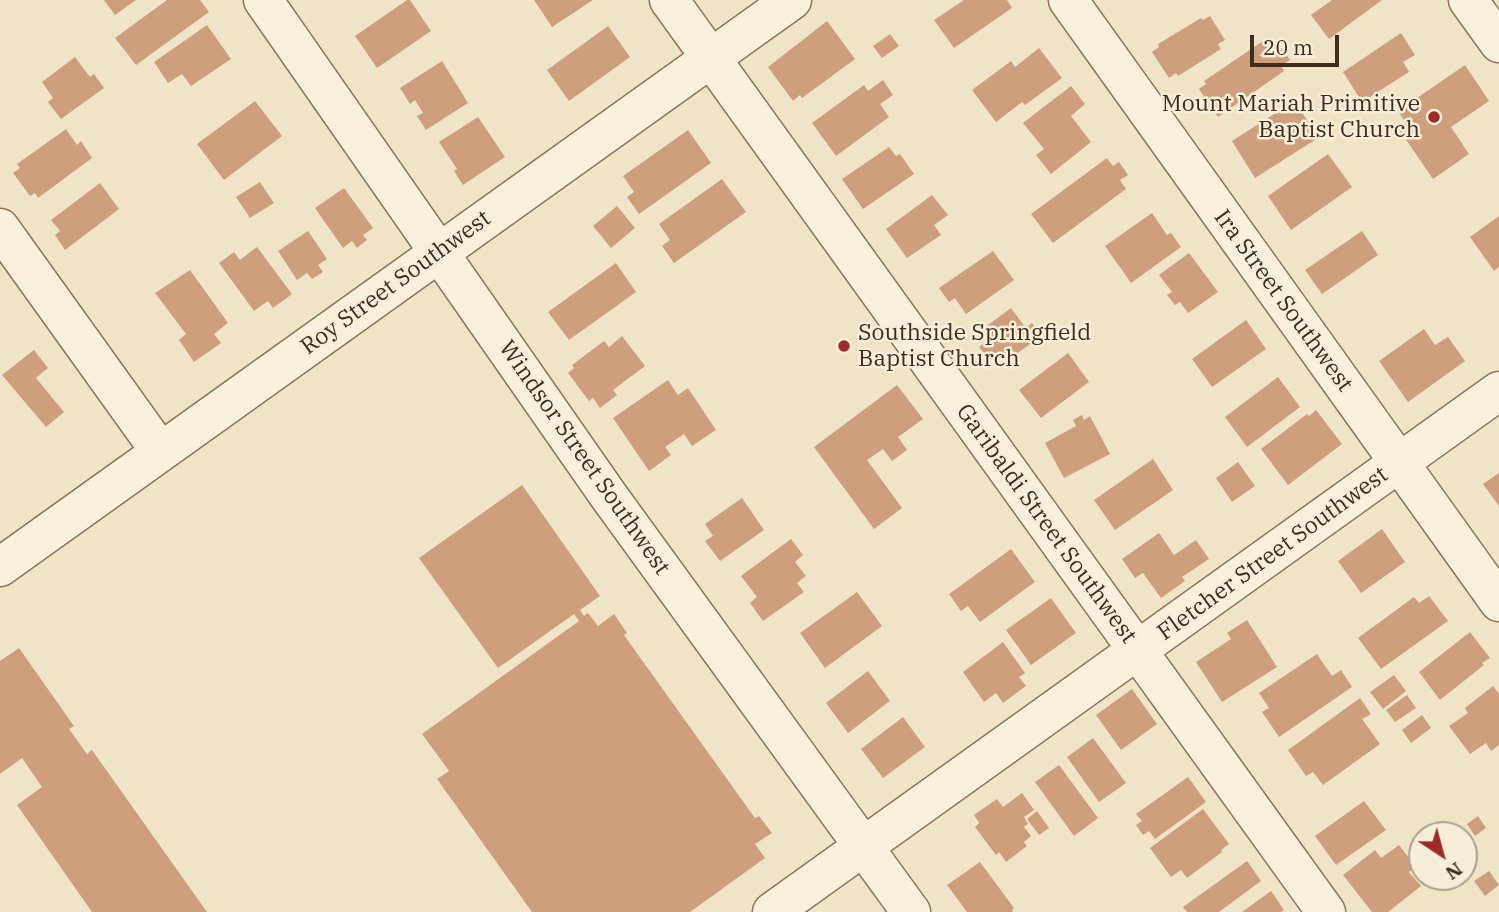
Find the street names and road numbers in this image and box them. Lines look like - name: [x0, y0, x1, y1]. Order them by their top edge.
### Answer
- street label: Roy Street Southwest: [296, 205, 496, 361]
- street label: Ira Street Southwest: [1208, 205, 1358, 397]
- street label: Windsor Street Southwest: [492, 336, 676, 580]
- street label: Garibaldi Street Southwest: [950, 399, 1142, 649]
- street label: Fletcher Street Southwest: [1152, 461, 1394, 647]

